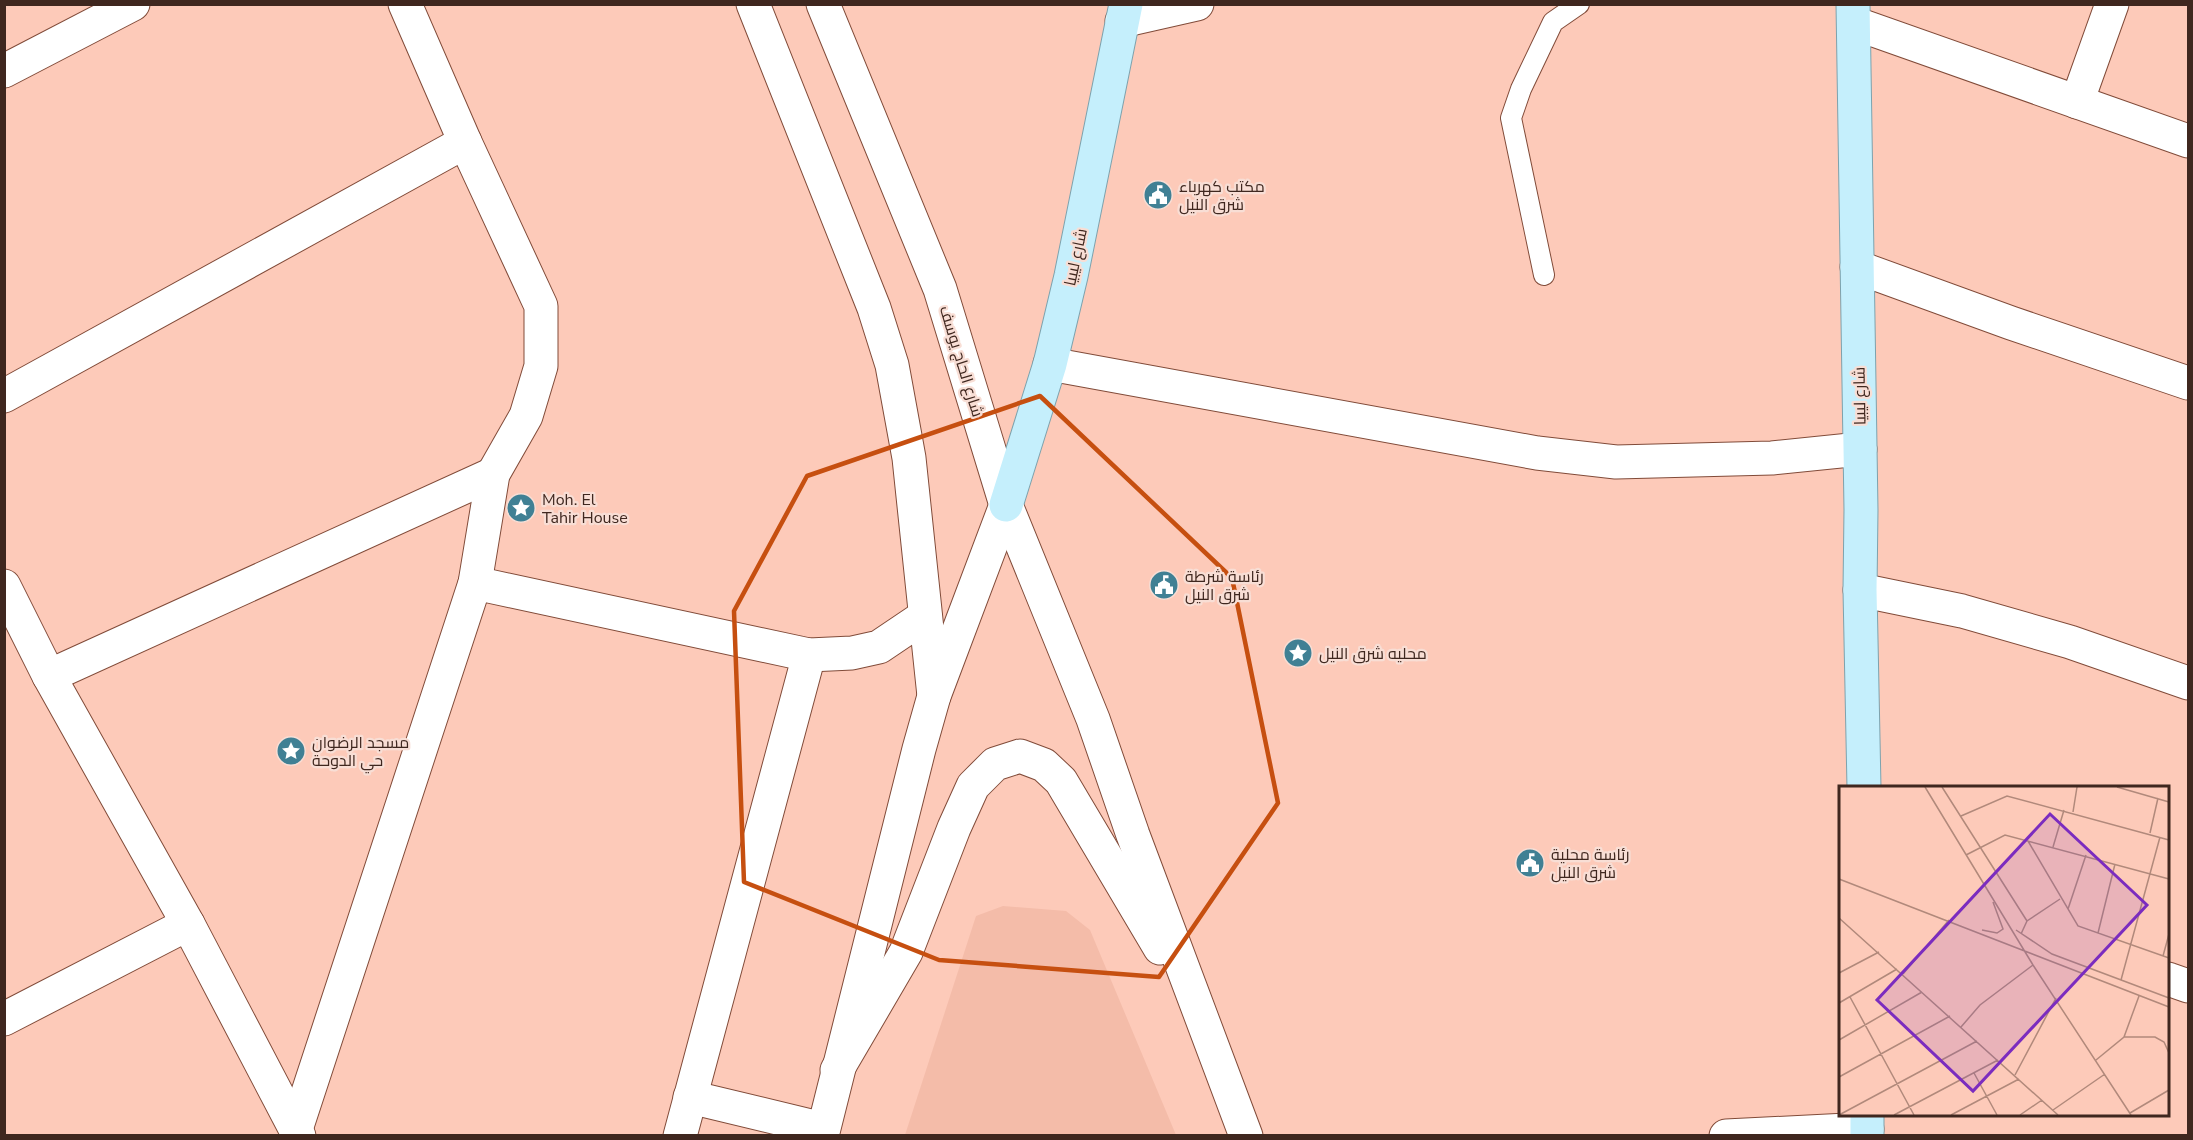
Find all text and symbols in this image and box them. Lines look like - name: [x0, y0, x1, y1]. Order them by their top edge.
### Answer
- place label: مكتب كهرباء شرق النيل: [1179, 176, 1265, 216]
- public building icon: مكتب كهرباء شرق النيل: [1142, 179, 1174, 211]
- street label: شارع ليبيا: [1059, 226, 1093, 288]
- street label: شارع الحاج يوسف: [934, 303, 988, 420]
- street label: شارع ليبيا: [1848, 367, 1872, 425]
- place label: Moh. El Tahir House: [542, 489, 628, 529]
- place icon: Moh. El Tahir House: [505, 492, 537, 524]
- place label: رئاسة شرطة شرق النيل: [1185, 566, 1264, 606]
- public building icon: رئاسة شرطة شرق النيل: [1148, 569, 1180, 601]
- place icon: محليه شرق النيل: [1282, 637, 1314, 669]
- place label: محليه شرق النيل: [1319, 643, 1427, 665]
- place label: مسجد الرضوان حي الدوحة: [312, 732, 409, 774]
- place icon: مسجد الرضوان حي الدوحة: [275, 735, 307, 767]
- inset map: [1839, 786, 2169, 1116]
- place label: رئاسة محلية شرق النيل: [1551, 844, 1630, 884]
- public building icon: رئاسة محلية شرق النيل: [1514, 847, 1546, 879]

